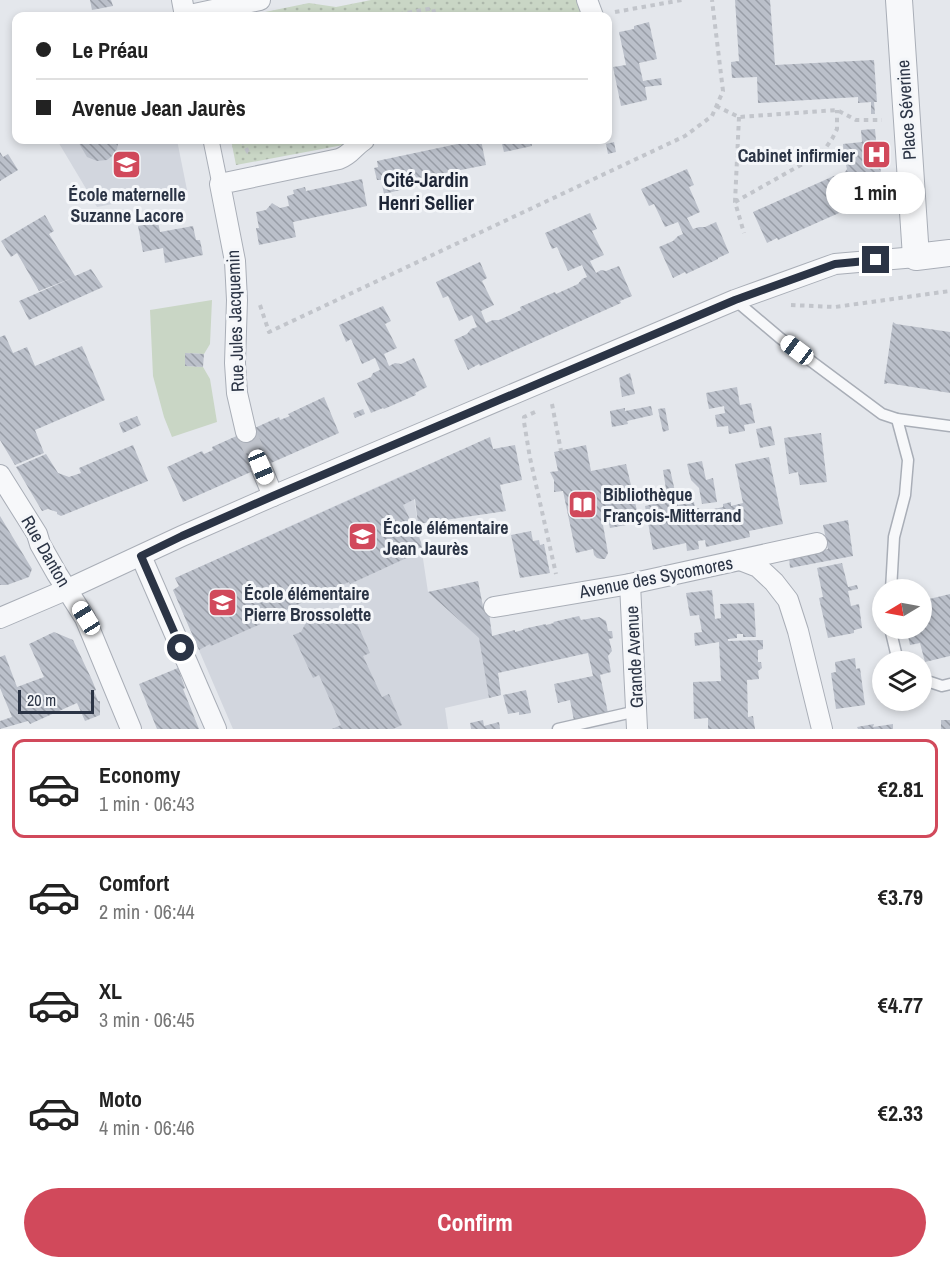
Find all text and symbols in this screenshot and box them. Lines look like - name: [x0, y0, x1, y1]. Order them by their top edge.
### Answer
- text: Le Préau: [72, 35, 148, 65]
- street label: Place Séverine: [890, 59, 922, 161]
- text: Avenue Jean Jaurès: [72, 93, 246, 123]
- hospital icon: Cabinet infirmier: [860, 139, 892, 171]
- place label: Cabinet infirmier: [738, 143, 855, 168]
- school or university icon: École maternelle Suzanne Lacore: [111, 149, 143, 181]
- district label: Cité-Jardin Henri Sellier: [378, 166, 474, 216]
- callout: 1 min: [826, 173, 926, 215]
- text: 1 min: [854, 179, 897, 206]
- place label: École maternelle Suzanne Lacore: [68, 182, 186, 228]
- route end: [862, 246, 889, 273]
- street label: Rue Jules Jacquemin: [220, 250, 250, 392]
- car: [777, 332, 817, 368]
- car: [246, 447, 276, 487]
- place label: Bibliothèque François-Mitterrand: [603, 482, 742, 528]
- library icon: Bibliothèque François-Mitterrand: [566, 488, 598, 520]
- street label: Rue Danton: [15, 511, 77, 591]
- place label: École élémentaire Jean Jaurès: [383, 515, 509, 561]
- school or university icon: École élémentaire Jean Jaurès: [346, 521, 378, 553]
- street label: Avenue des Sycomores: [576, 550, 735, 604]
- north arrow: [872, 579, 932, 639]
- map controls: [872, 579, 932, 711]
- place label: École élémentaire Pierre Brossolette: [244, 581, 371, 627]
- school or university icon: École élémentaire Pierre Brossolette: [207, 587, 239, 619]
- car: [69, 598, 103, 638]
- street label: Grande Avenue: [619, 605, 649, 709]
- route start: [167, 634, 194, 661]
- button: layers: [872, 651, 932, 711]
- scale bar: [18, 687, 94, 714]
- text: 20 m: [27, 689, 56, 711]
- text: Economy: [99, 760, 180, 790]
- icon: car: [27, 762, 81, 816]
- text: €2.81: [878, 774, 923, 804]
- text: 1 min · 06:43: [99, 790, 195, 817]
- text: Comfort: [99, 868, 169, 898]
- icon: car: [27, 870, 81, 924]
- text: €3.79: [878, 882, 923, 912]
- text: 2 min · 06:44: [99, 898, 195, 925]
- text: XL: [99, 976, 122, 1006]
- icon: car: [27, 978, 81, 1032]
- text: €4.77: [878, 990, 923, 1020]
- text: 3 min · 06:45: [99, 1006, 195, 1033]
- text: Moto: [99, 1084, 142, 1114]
- icon: car: [27, 1086, 81, 1140]
- text: €2.33: [878, 1098, 923, 1128]
- text: 4 min · 06:46: [99, 1114, 195, 1141]
- button: Confirm: [24, 1188, 926, 1257]

